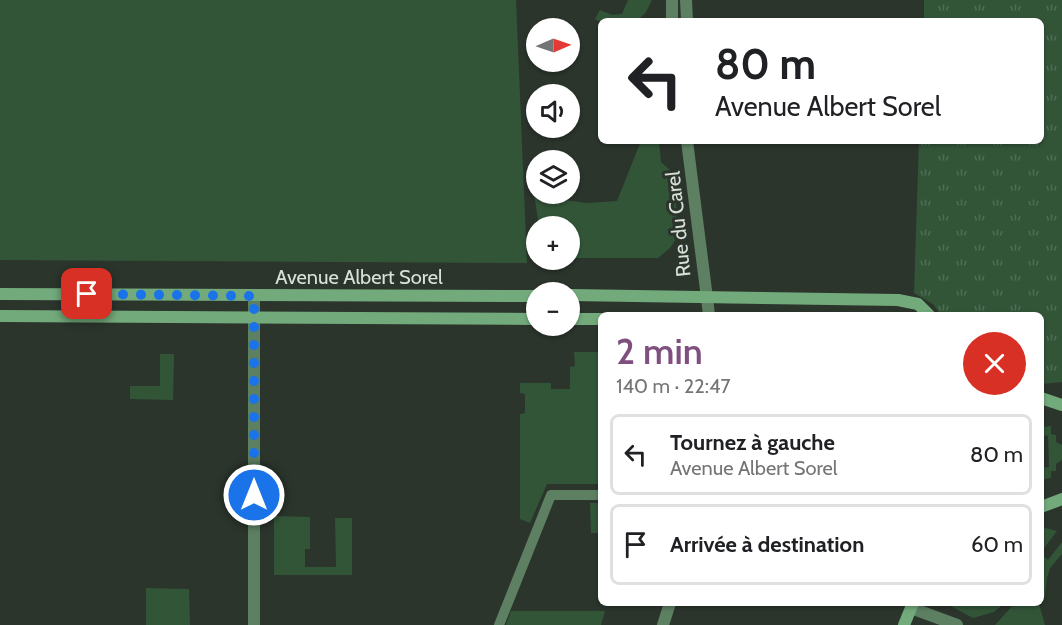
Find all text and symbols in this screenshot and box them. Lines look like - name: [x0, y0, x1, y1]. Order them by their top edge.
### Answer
- north arrow: [526, 18, 580, 72]
- map controls: [526, 18, 580, 336]
- text: 80 m: [715, 38, 816, 90]
- icon: left: [616, 42, 694, 120]
- button: sound: [526, 84, 580, 138]
- text: Avenue Albert Sorel: [715, 90, 941, 123]
- button: layers: [526, 150, 580, 204]
- street label: Rue du Carel: [660, 170, 695, 278]
- button: +: [526, 216, 580, 270]
- street label: Avenue Albert Sorel: [275, 265, 443, 289]
- pin: [61, 268, 112, 319]
- icon: arrive: [70, 277, 103, 310]
- button: −: [526, 282, 580, 336]
- text: 2 min: [616, 329, 703, 373]
- button: close: [963, 332, 1026, 395]
- text: 140 m · 22:47: [616, 374, 731, 398]
- text: Tournez à gauche: [670, 429, 835, 456]
- icon: left: [619, 438, 652, 471]
- text: 80 m: [970, 441, 1023, 468]
- text: Avenue Albert Sorel: [670, 456, 837, 480]
- position arrow: [222, 463, 286, 527]
- icon: arrive: [619, 528, 652, 561]
- text: Arrivée à destination: [670, 531, 864, 558]
- text: 60 m: [971, 531, 1023, 558]

